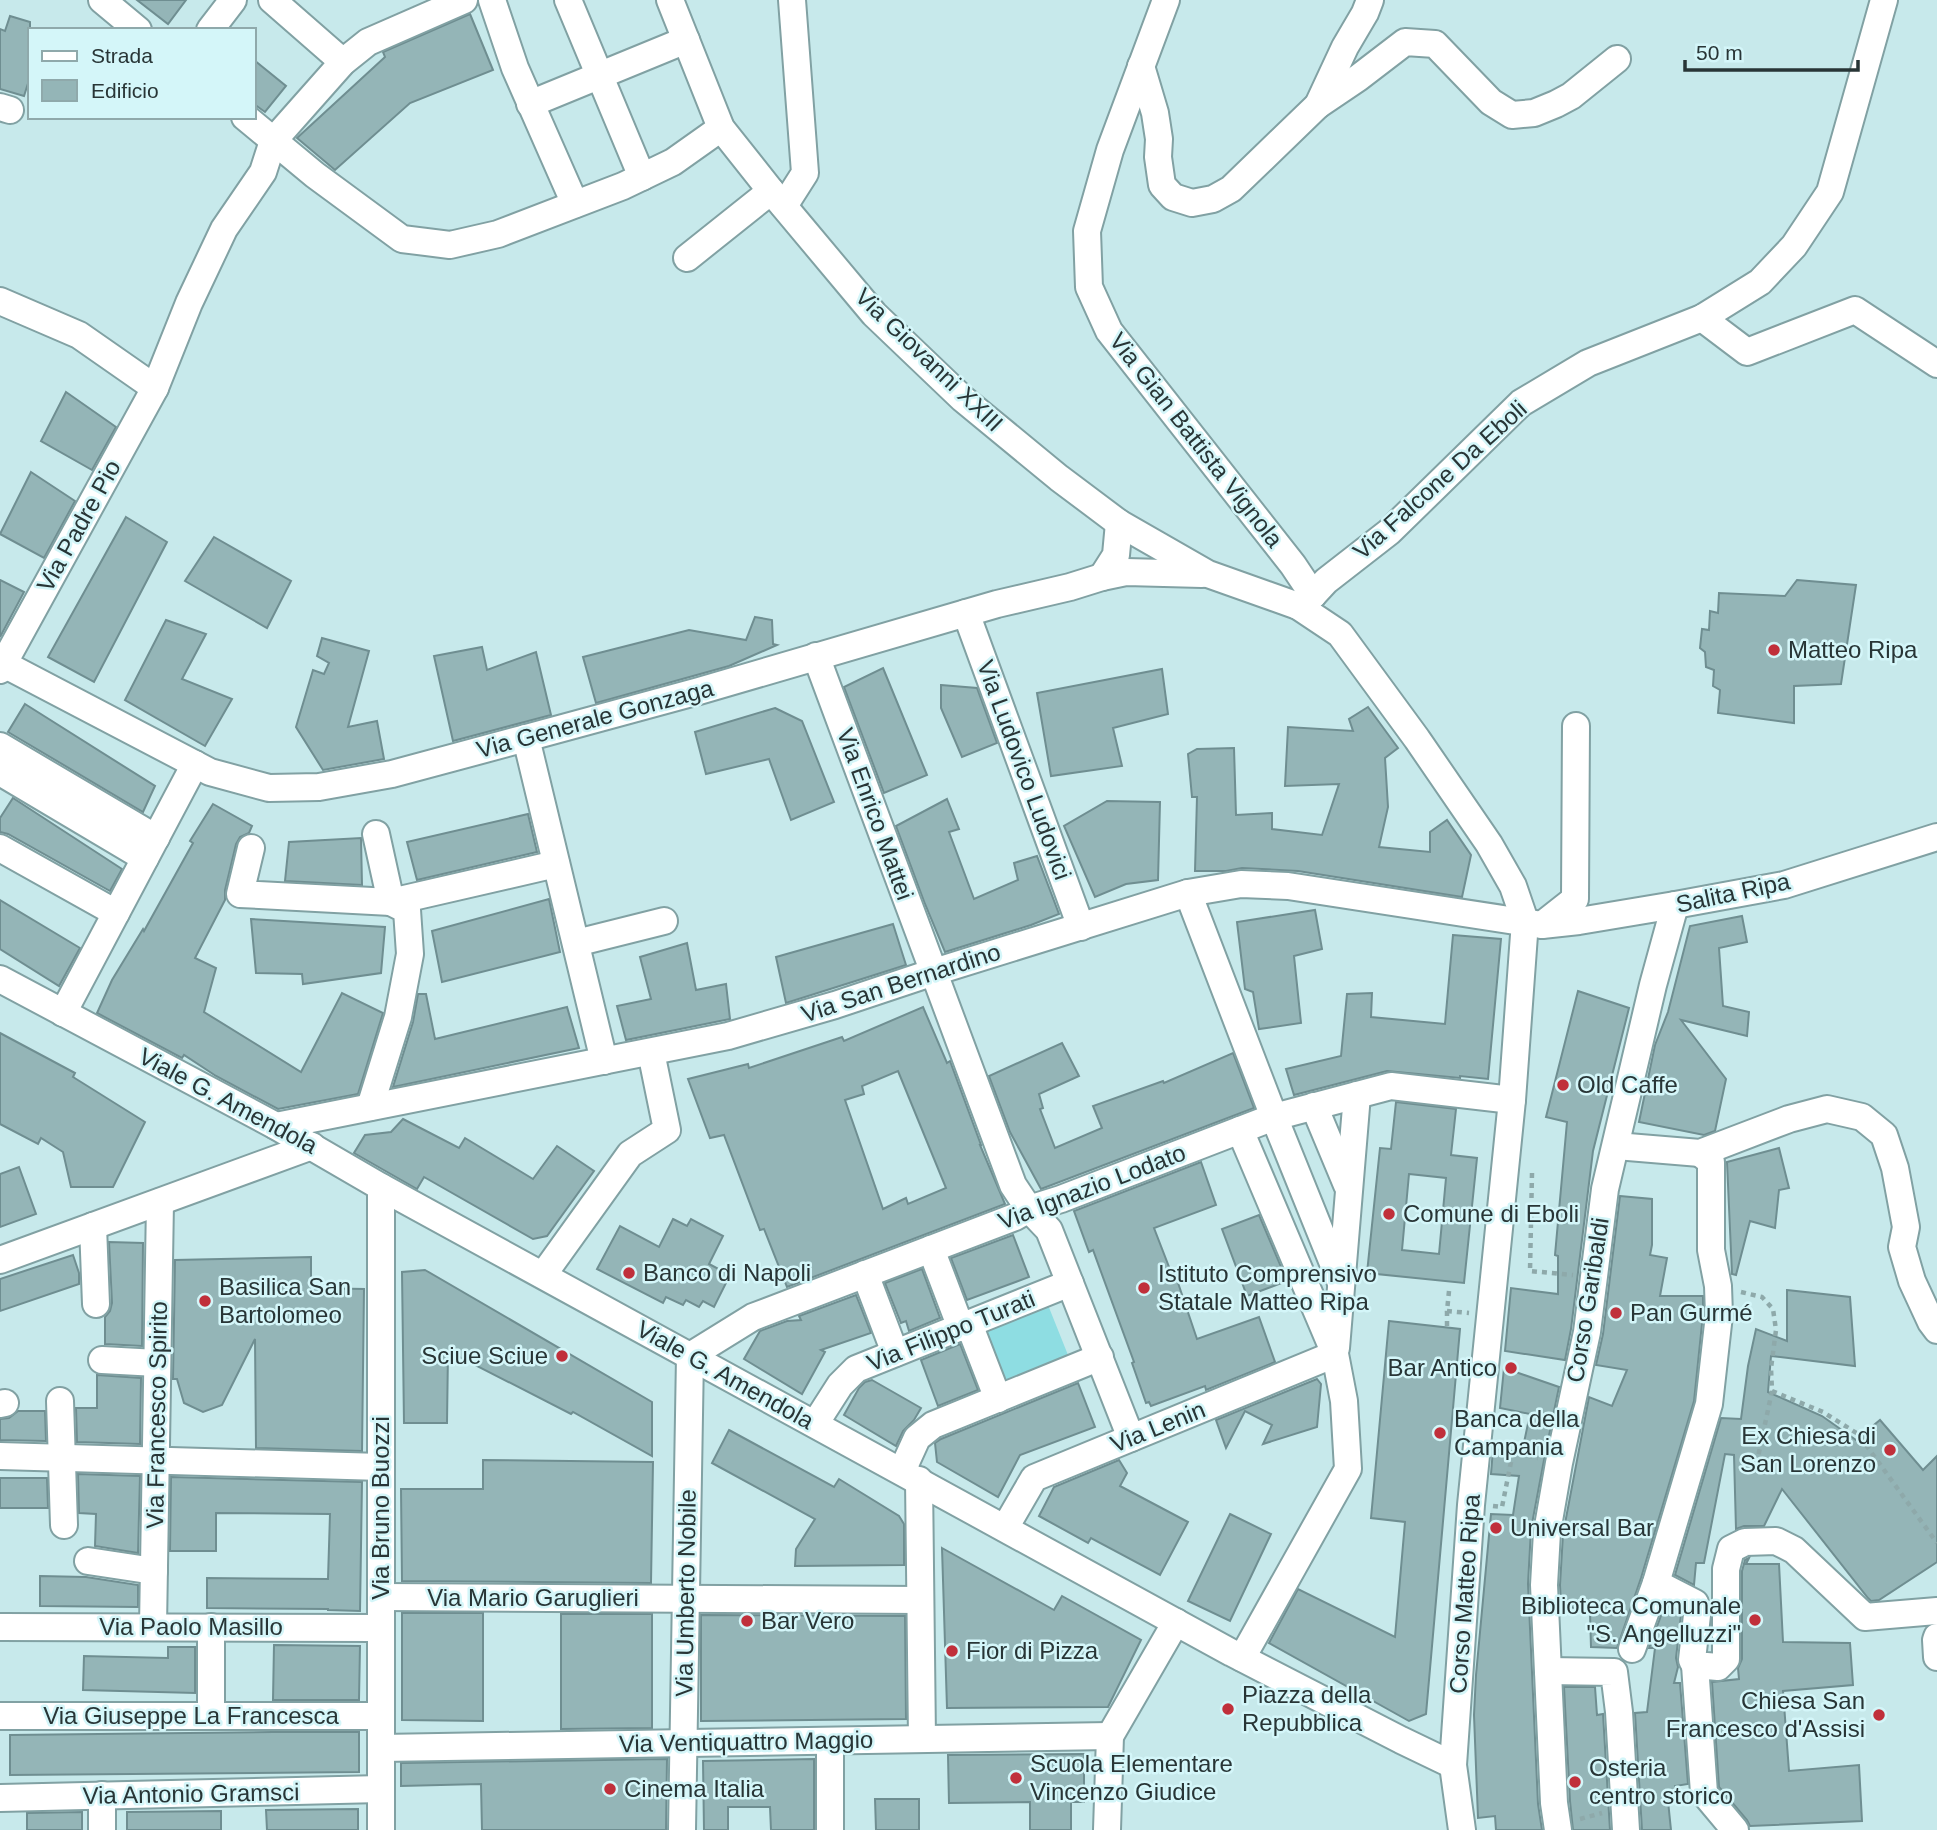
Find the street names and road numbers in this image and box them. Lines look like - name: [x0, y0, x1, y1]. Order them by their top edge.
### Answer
- street label: Via Giovanni XXIII: [850, 282, 1009, 437]
- street label: Via Gian Battista Vignola: [1104, 327, 1289, 553]
- street label: Via Falcone Da Eboli: [1348, 395, 1532, 564]
- street label: Via Padre Pio: [31, 455, 126, 596]
- street label: Via Ludovico Ludovici: [972, 656, 1077, 883]
- street label: Via Generale Gonzaga: [474, 674, 717, 763]
- street label: Via Enrico Mattei: [832, 724, 919, 903]
- street label: Salita Ripa: [1673, 867, 1793, 918]
- street label: Via San Bernardino: [798, 938, 1004, 1027]
- street label: Viale G. Amendola: [134, 1042, 323, 1159]
- street label: Via Ignazio Lodato: [994, 1138, 1189, 1235]
- street label: Corso Garibaldi: [1561, 1215, 1614, 1384]
- street label: Via Filippo Turati: [863, 1285, 1039, 1376]
- street label: Via Francesco Spirito: [141, 1301, 172, 1529]
- street label: Viale G. Amendola: [632, 1315, 819, 1435]
- street label: Via Lenin: [1107, 1395, 1209, 1458]
- street label: Via Bruno Buozzi: [367, 1416, 394, 1600]
- street label: Via Umberto Nobile: [670, 1489, 701, 1697]
- street label: Corso Matteo Ripa: [1444, 1493, 1485, 1695]
- street label: Via Mario Garuglieri: [427, 1584, 639, 1611]
- street label: Via Paolo Masillo: [99, 1613, 283, 1640]
- street label: Via Giuseppe La Francesca: [43, 1702, 340, 1729]
- street label: Via Ventiquattro Maggio: [619, 1726, 873, 1757]
- street label: Via Antonio Gramsci: [82, 1778, 300, 1809]

